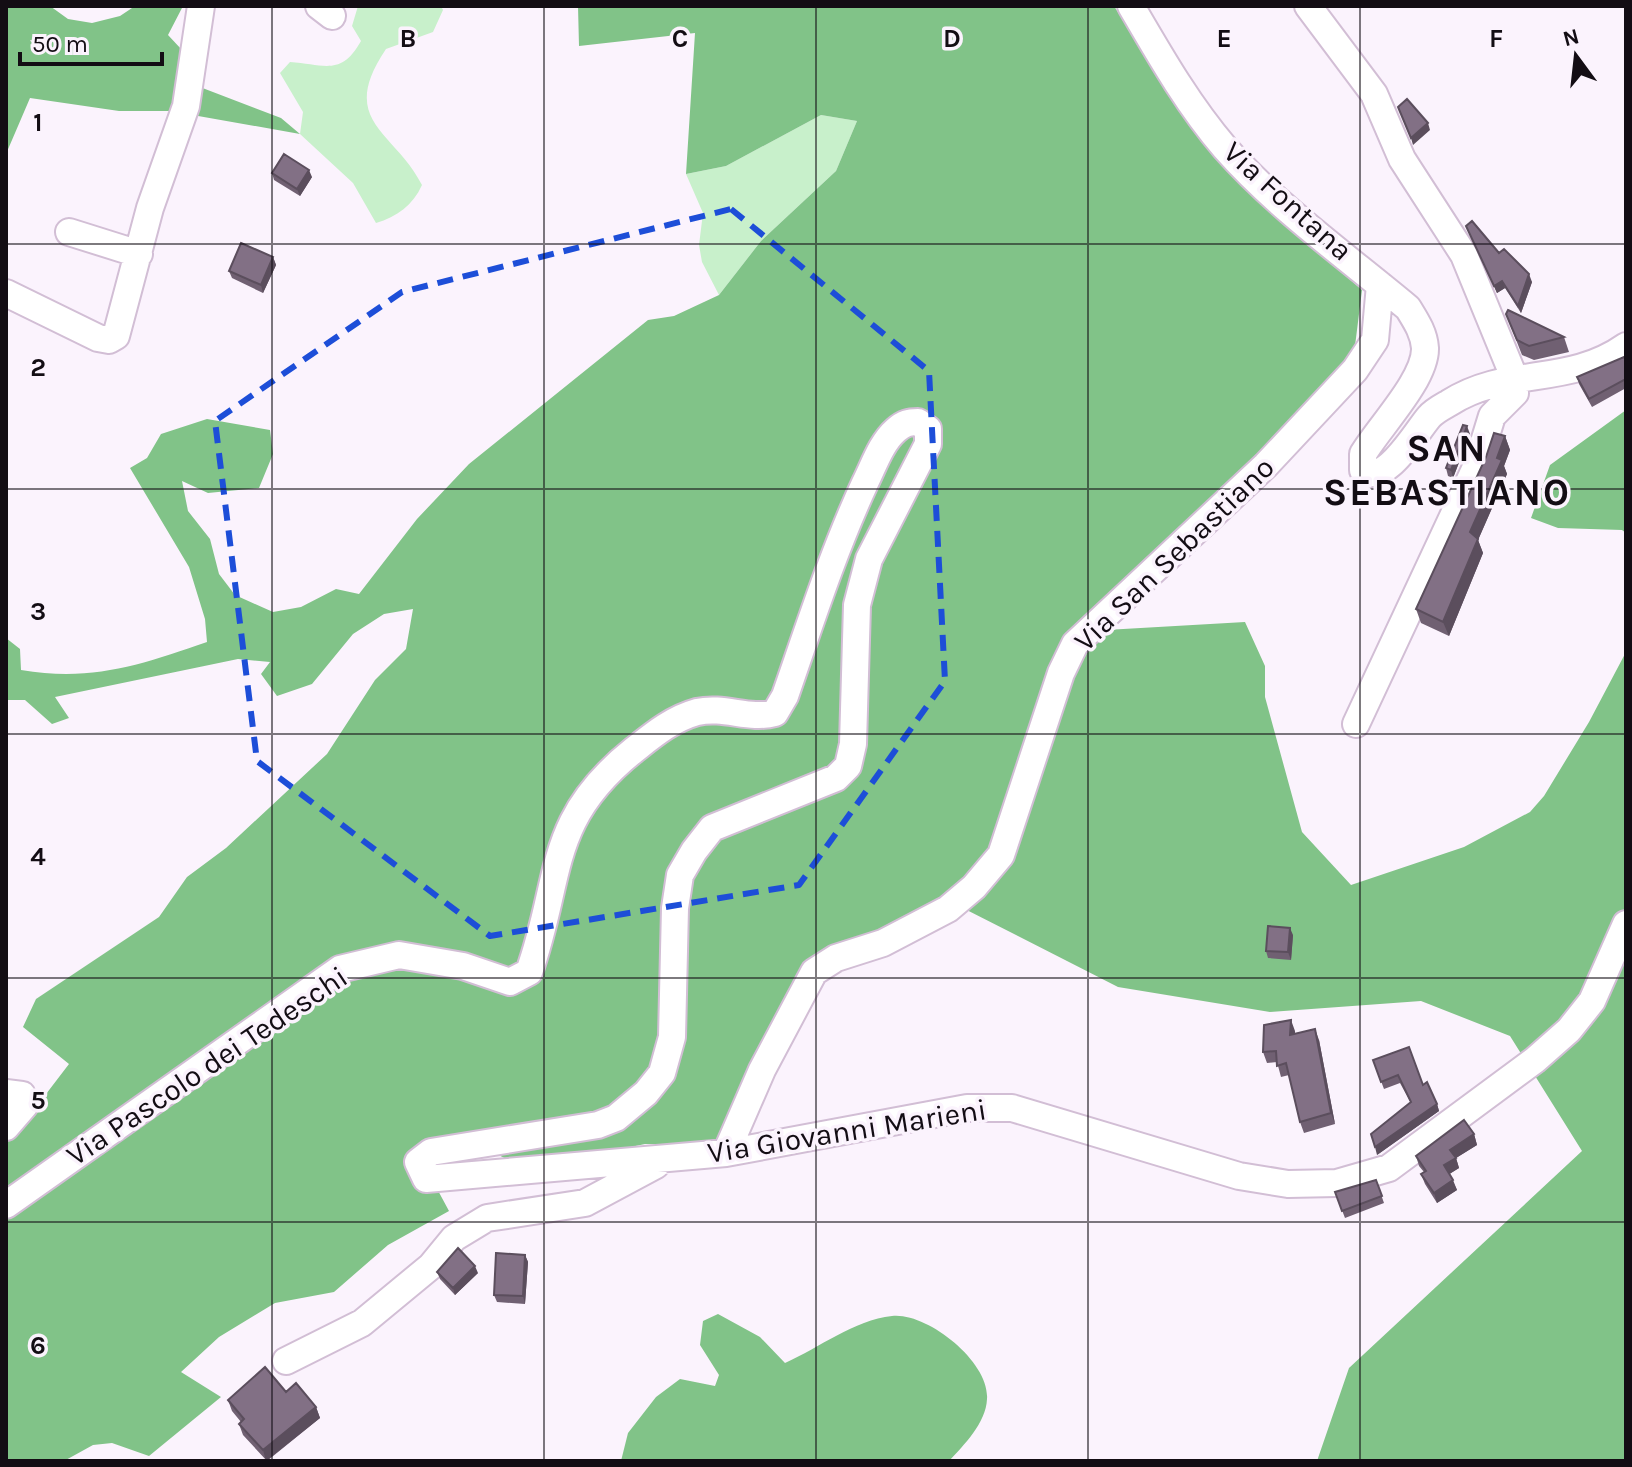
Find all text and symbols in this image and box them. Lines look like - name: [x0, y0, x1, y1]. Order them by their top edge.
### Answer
- scale bar: [20, 16, 162, 66]
- north arrow: [1536, 16, 1616, 96]
- text: B: [400, 23, 416, 54]
- text: C: [672, 23, 688, 54]
- text: D: [943, 23, 961, 54]
- text: E: [1216, 23, 1232, 54]
- text: F: [1489, 23, 1503, 54]
- text: N: [1560, 23, 1582, 52]
- text: 50 m: [32, 30, 88, 58]
- text: 1: [33, 107, 43, 138]
- street label: Via Fontana: [1216, 134, 1360, 268]
- text: 2: [30, 352, 46, 383]
- district label: SAN SEBASTIANO: [1323, 426, 1571, 515]
- street label: Via San Sebastiano: [1066, 449, 1282, 659]
- text: 3: [30, 596, 46, 627]
- text: 4: [30, 841, 46, 872]
- street label: Via Pascolo dei Tedeschi: [60, 959, 354, 1173]
- text: 5: [30, 1085, 46, 1116]
- street label: Via Giovanni Marieni: [705, 1091, 989, 1171]
- text: 6: [30, 1330, 46, 1361]

